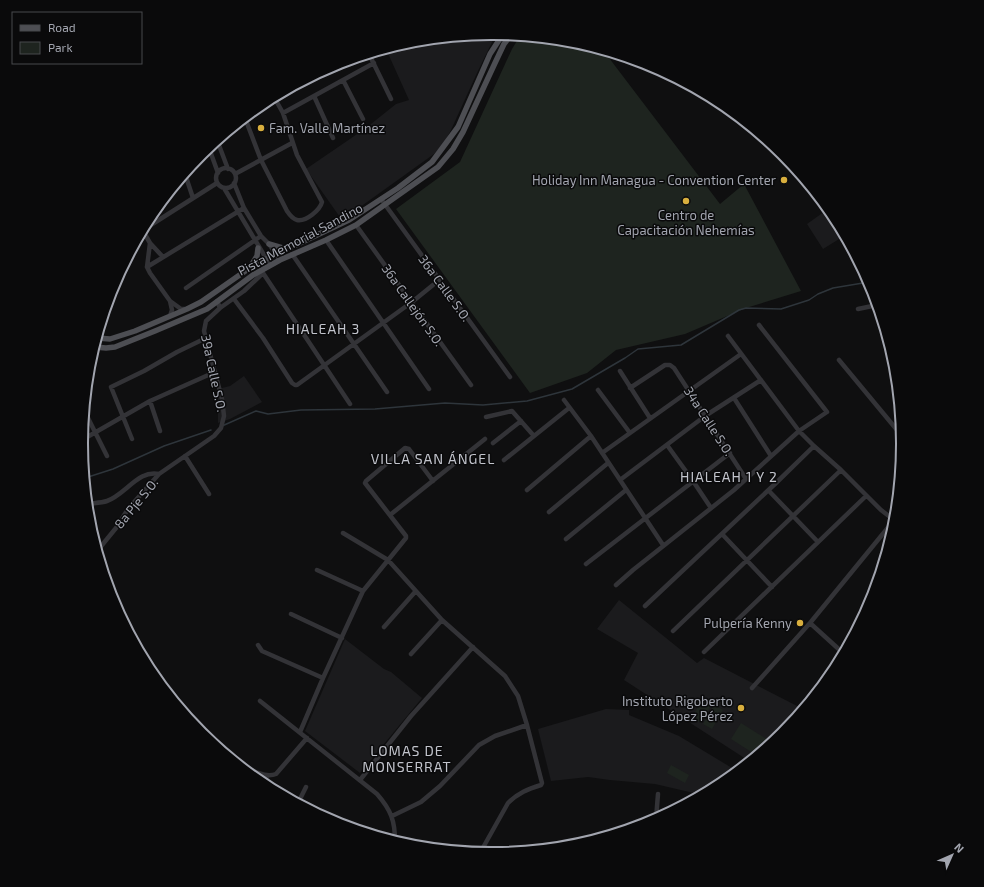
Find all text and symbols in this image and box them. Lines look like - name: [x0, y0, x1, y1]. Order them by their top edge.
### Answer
- legend: [12, 12, 142, 64]
- text: Road: [48, 20, 76, 34]
- text: Park: [48, 40, 73, 54]
- place label: Fam. Valle Martínez: [269, 120, 385, 136]
- marker: Fam. Valle Martínez: [256, 123, 266, 133]
- place label: Holiday Inn Managua - Convention Center: [532, 172, 776, 188]
- marker: Holiday Inn Managua - Convention Center: [779, 175, 789, 185]
- marker: Centro de Capacitación Nehemías: [681, 196, 691, 206]
- street label: Pista Memorial Sandino: [235, 199, 365, 279]
- place label: Centro de Capacitación Nehemías: [617, 207, 755, 238]
- street label: 36a Calle S.O.: [415, 251, 475, 325]
- street label: 36a Callejón S.O.: [379, 261, 447, 349]
- district label: HIALEAH 3: [286, 320, 360, 337]
- street label: 39a Calle S.O.: [198, 333, 230, 413]
- street label: 34a Calle S.O.: [681, 383, 737, 459]
- district label: VILLA SAN ÁNGEL: [371, 450, 495, 467]
- district label: HIALEAH 1 Y 2: [680, 468, 778, 485]
- street label: 8a Pje S.O.: [111, 474, 161, 532]
- place label: Pulpería Kenny: [704, 615, 792, 631]
- marker: Pulpería Kenny: [795, 618, 805, 628]
- place label: Instituto Rigoberto López Pérez: [622, 693, 733, 724]
- marker: Instituto Rigoberto López Pérez: [736, 703, 746, 713]
- district label: LOMAS DE MONSERRAT: [362, 742, 452, 775]
- north arrow: [932, 835, 972, 875]
- text: N: [952, 840, 967, 855]

